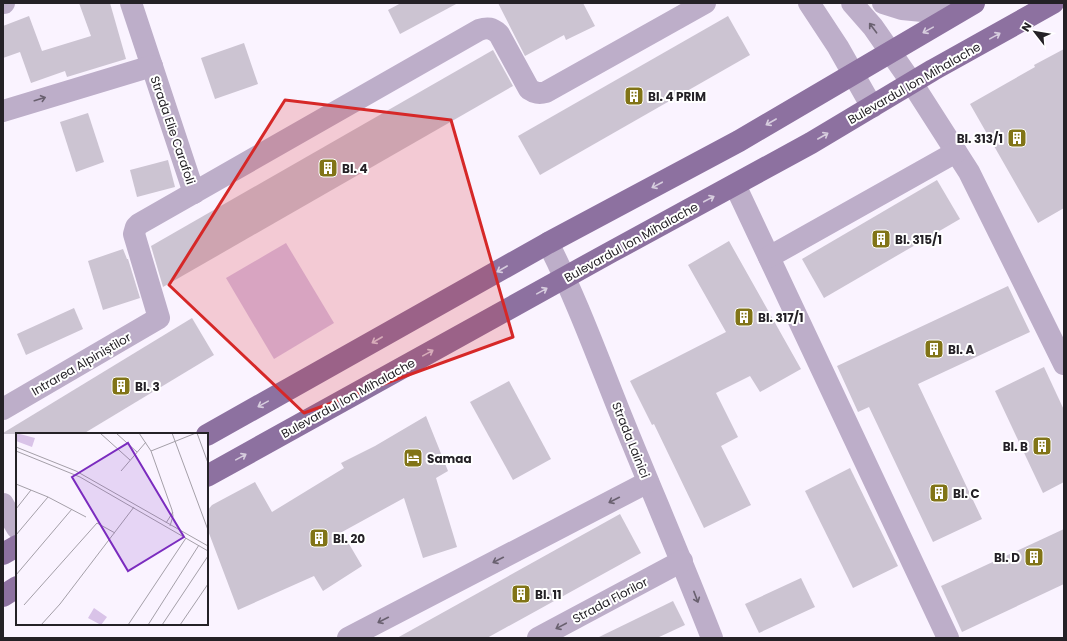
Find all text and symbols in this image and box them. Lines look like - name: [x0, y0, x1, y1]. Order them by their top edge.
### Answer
- north arrow: [1015, 12, 1055, 52]
- text: N: [1017, 19, 1035, 35]
- one-way arrow: [869, 22, 878, 33]
- one-way arrow: [922, 27, 934, 34]
- one-way arrow: [989, 31, 1001, 39]
- street label: Bulevardul Ion Mihalache: [844, 38, 984, 128]
- street label: Strada Elie Carafoli: [146, 74, 200, 187]
- building icon: Bl. 4 PRIM: [623, 85, 645, 107]
- place label: Bl. 4 PRIM: [648, 88, 706, 105]
- one-way arrow: [34, 95, 47, 102]
- one-way arrow: [765, 118, 777, 126]
- building icon: Bl. 313/1: [1006, 127, 1028, 149]
- place label: Bl. 313/1: [957, 130, 1003, 147]
- one-way arrow: [817, 132, 829, 140]
- building icon: Bl. 4: [317, 157, 339, 179]
- place label: Bl. 4: [342, 160, 368, 177]
- one-way arrow: [652, 181, 664, 189]
- one-way arrow: [703, 194, 715, 202]
- street label: Bulevardul Ion Mihalache: [561, 198, 701, 286]
- building icon: Bl. 315/1: [870, 228, 892, 250]
- place label: Bl. 315/1: [895, 231, 942, 248]
- one-way arrow: [496, 266, 508, 274]
- one-way arrow: [536, 286, 548, 294]
- building icon: Bl. 317/1: [733, 306, 755, 328]
- place label: Bl. 317/1: [758, 309, 804, 326]
- street label: Intrarea Alpiniștilor: [28, 328, 134, 399]
- one-way arrow: [371, 337, 383, 345]
- building icon: Bl. A: [923, 338, 945, 360]
- place label: Bl. A: [948, 341, 974, 358]
- one-way arrow: [422, 349, 434, 357]
- street label: Bulevardul Ion Mihalache: [278, 354, 418, 442]
- building icon: Bl. 3: [110, 375, 132, 397]
- place label: Bl. 3: [135, 378, 160, 395]
- street label: Strada Lainici: [608, 399, 654, 481]
- one-way arrow: [257, 401, 269, 409]
- inset map: [16, 433, 208, 625]
- building icon: Bl. B: [1031, 435, 1053, 457]
- place label: Bl. B: [1003, 438, 1028, 455]
- hotel icon: Samaa: [402, 447, 424, 469]
- place label: Samaa: [427, 450, 472, 467]
- one-way arrow: [235, 452, 247, 460]
- building icon: Bl. C: [928, 482, 950, 504]
- place label: Bl. C: [953, 485, 980, 502]
- one-way arrow: [608, 497, 620, 504]
- building icon: Bl. 20: [308, 527, 330, 549]
- place label: Bl. 20: [333, 530, 365, 547]
- building icon: Bl. D: [1023, 546, 1045, 568]
- place label: Bl. D: [994, 549, 1020, 566]
- one-way arrow: [493, 557, 505, 564]
- street label: Strada Florilor: [570, 573, 651, 627]
- building icon: Bl. 11: [510, 583, 532, 605]
- place label: Bl. 11: [535, 586, 561, 603]
- one-way arrow: [693, 591, 700, 603]
- one-way arrow: [377, 617, 389, 624]
- one-way arrow: [555, 623, 567, 630]

